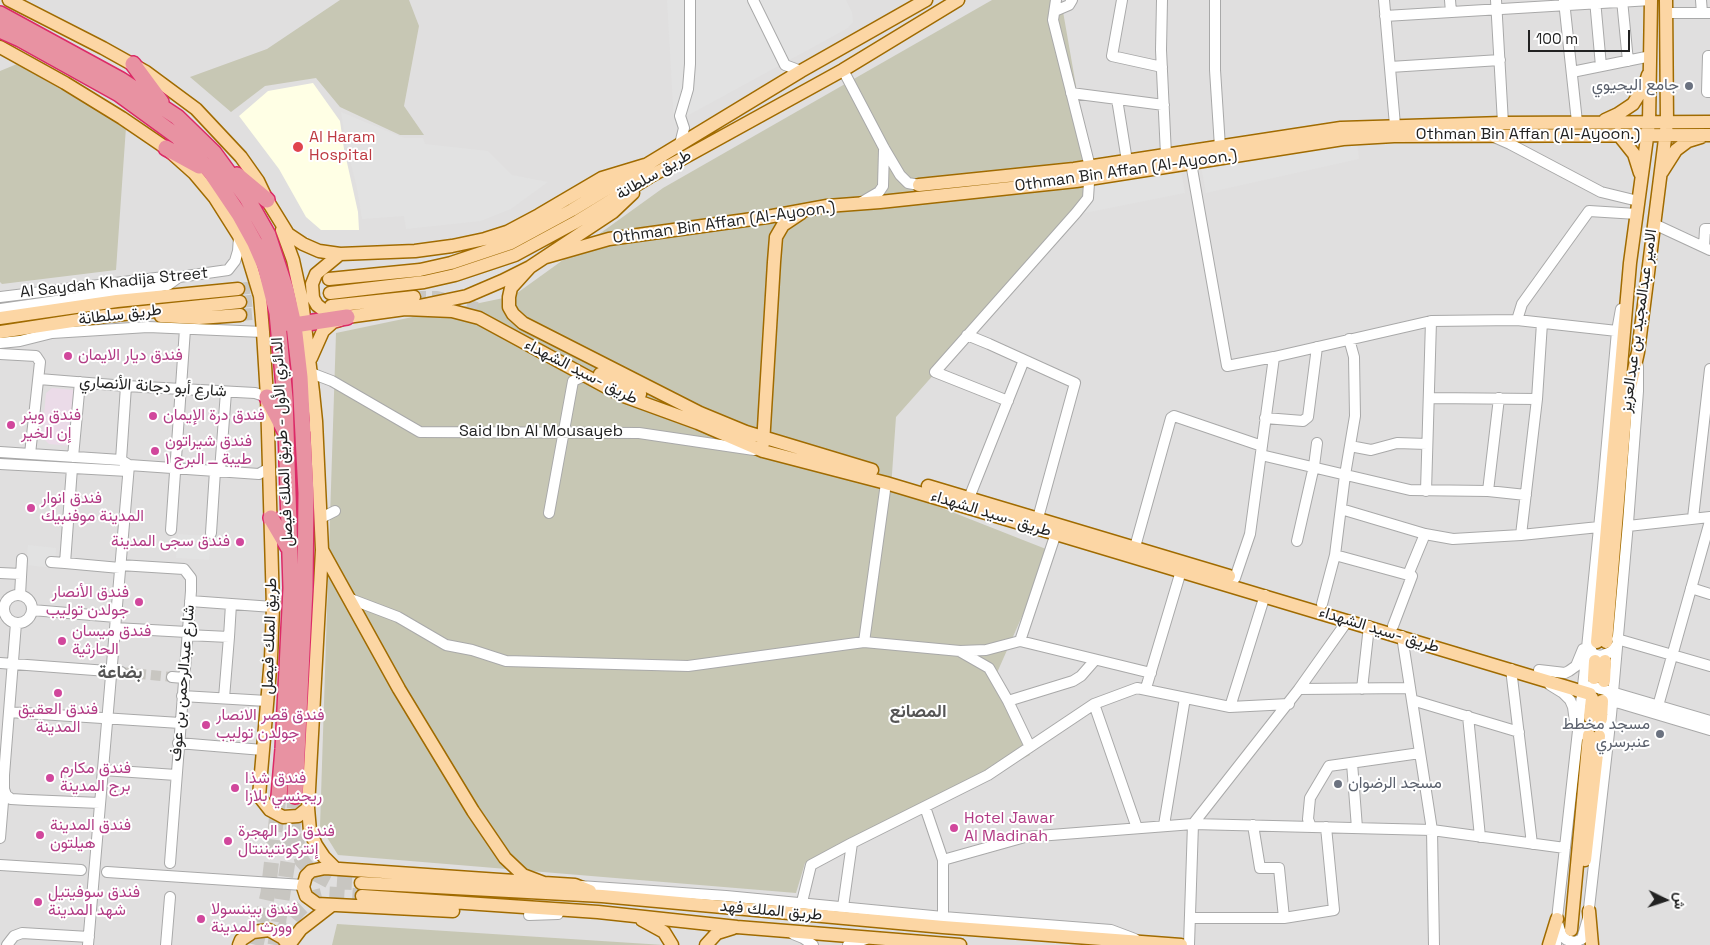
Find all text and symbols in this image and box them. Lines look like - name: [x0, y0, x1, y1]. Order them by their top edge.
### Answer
- scale bar: [1530, 20, 1632, 52]
- text: 100 m: [1536, 29, 1578, 48]
- place label: جامع اليحيوي: [1592, 76, 1679, 96]
- marker: جامع اليحيوي: [1683, 80, 1695, 92]
- street label: Othman Bin Affan (Al-Ayoon.): [1416, 125, 1640, 145]
- place label: Al Haram Hospital: [309, 128, 376, 166]
- marker: Al Haram Hospital: [291, 140, 305, 154]
- street label: طريق سلطانة: [613, 146, 695, 204]
- street label: Othman Bin Affan (Al-Ayoon.): [1013, 146, 1239, 196]
- street label: Othman Bin Affan (Al-Ayoon.): [611, 198, 837, 248]
- street label: الامير عبدالمجيد بن عبدالعزيز: [1617, 228, 1661, 414]
- street label: Al Saydah Khadija Street: [19, 264, 209, 302]
- street label: طريق سلطانة: [77, 300, 163, 330]
- street label: طريق -سيد الشهداء: [521, 335, 641, 409]
- street label: الدائري الأول - طريق الملك فيصل: [268, 337, 298, 547]
- place label: فندق ديار الايمان: [78, 346, 183, 366]
- marker: فندق ديار الايمان: [62, 350, 74, 362]
- street label: شارع أبو دجانة الأنصاري: [79, 372, 227, 402]
- place label: فندق وينر إن الخير: [21, 406, 81, 444]
- place label: فندق درة الإيمان: [163, 406, 265, 426]
- marker: فندق درة الإيمان: [147, 410, 159, 422]
- marker: فندق وينر إن الخير: [5, 419, 17, 431]
- street label: Said Ibn Al Mousayeb: [459, 422, 623, 442]
- place label: فندق شيراتون طيبة ــ البرج ١: [165, 432, 252, 470]
- marker: فندق شيراتون طيبة ــ البرج ١: [149, 445, 161, 457]
- street label: طريق -سيد الشهداء: [928, 487, 1054, 541]
- place label: فندق انوار المدينة موفنبيك: [41, 489, 144, 527]
- marker: فندق انوار المدينة موفنبيك: [25, 502, 37, 514]
- place label: فندق سجى المدينة: [111, 532, 230, 552]
- marker: فندق سجى المدينة: [234, 536, 246, 548]
- street label: طريق الملك فيصل: [258, 577, 282, 695]
- place label: فندق الأنصار جولدن توليب: [46, 583, 129, 621]
- marker: فندق الأنصار جولدن توليب: [133, 596, 145, 608]
- street label: طريق -سيد الشهداء: [1316, 603, 1442, 657]
- street label: شارع عبدالرحمن بن عوف: [167, 604, 199, 762]
- place label: فندق ميسان الحارثية: [72, 622, 151, 660]
- marker: فندق ميسان الحارثية: [56, 635, 68, 647]
- district label: بضاعة: [97, 662, 143, 684]
- marker: فندق العقيق المدينة: [52, 687, 64, 699]
- place label: فندق العقيق المدينة: [18, 700, 98, 738]
- district label: المصانع: [889, 701, 947, 723]
- place label: فندق قصر الانصار جولدن توليب: [216, 706, 325, 744]
- place label: مسجد مخطط عنبرسري: [1562, 715, 1650, 753]
- marker: فندق قصر الانصار جولدن توليب: [200, 719, 212, 731]
- marker: مسجد مخطط عنبرسري: [1654, 728, 1666, 740]
- place label: فندق مكارم برج المدينة: [60, 759, 131, 797]
- place label: فندق شذا ريجنسي بلازا: [245, 769, 322, 807]
- marker: فندق مكارم برج المدينة: [44, 772, 56, 784]
- place label: مسجد الرضوان: [1348, 774, 1442, 794]
- marker: مسجد الرضوان: [1332, 778, 1344, 790]
- marker: فندق شذا ريجنسي بلازا: [229, 782, 241, 794]
- place label: Hotel Jawar Al Madinah: [964, 809, 1055, 847]
- place label: فندق المدينة هيلتون: [50, 816, 131, 854]
- place label: فندق دار الهجرة إنتركونتيننتال: [238, 822, 335, 860]
- marker: Hotel Jawar Al Madinah: [948, 822, 960, 834]
- marker: فندق المدينة هيلتون: [34, 829, 46, 841]
- marker: فندق دار الهجرة إنتركونتيننتال: [222, 835, 234, 847]
- north arrow: [1640, 875, 1690, 925]
- place label: فندق سوفيتيل شهد المدينة: [48, 883, 140, 921]
- text: ش: [1670, 892, 1690, 910]
- marker: فندق سوفيتيل شهد المدينة: [32, 896, 44, 908]
- street label: طريق الملك فهد: [719, 897, 823, 925]
- place label: فندق بيننسولا وورث المدينة: [211, 900, 298, 938]
- marker: فندق بيننسولا وورث المدينة: [195, 913, 207, 925]

